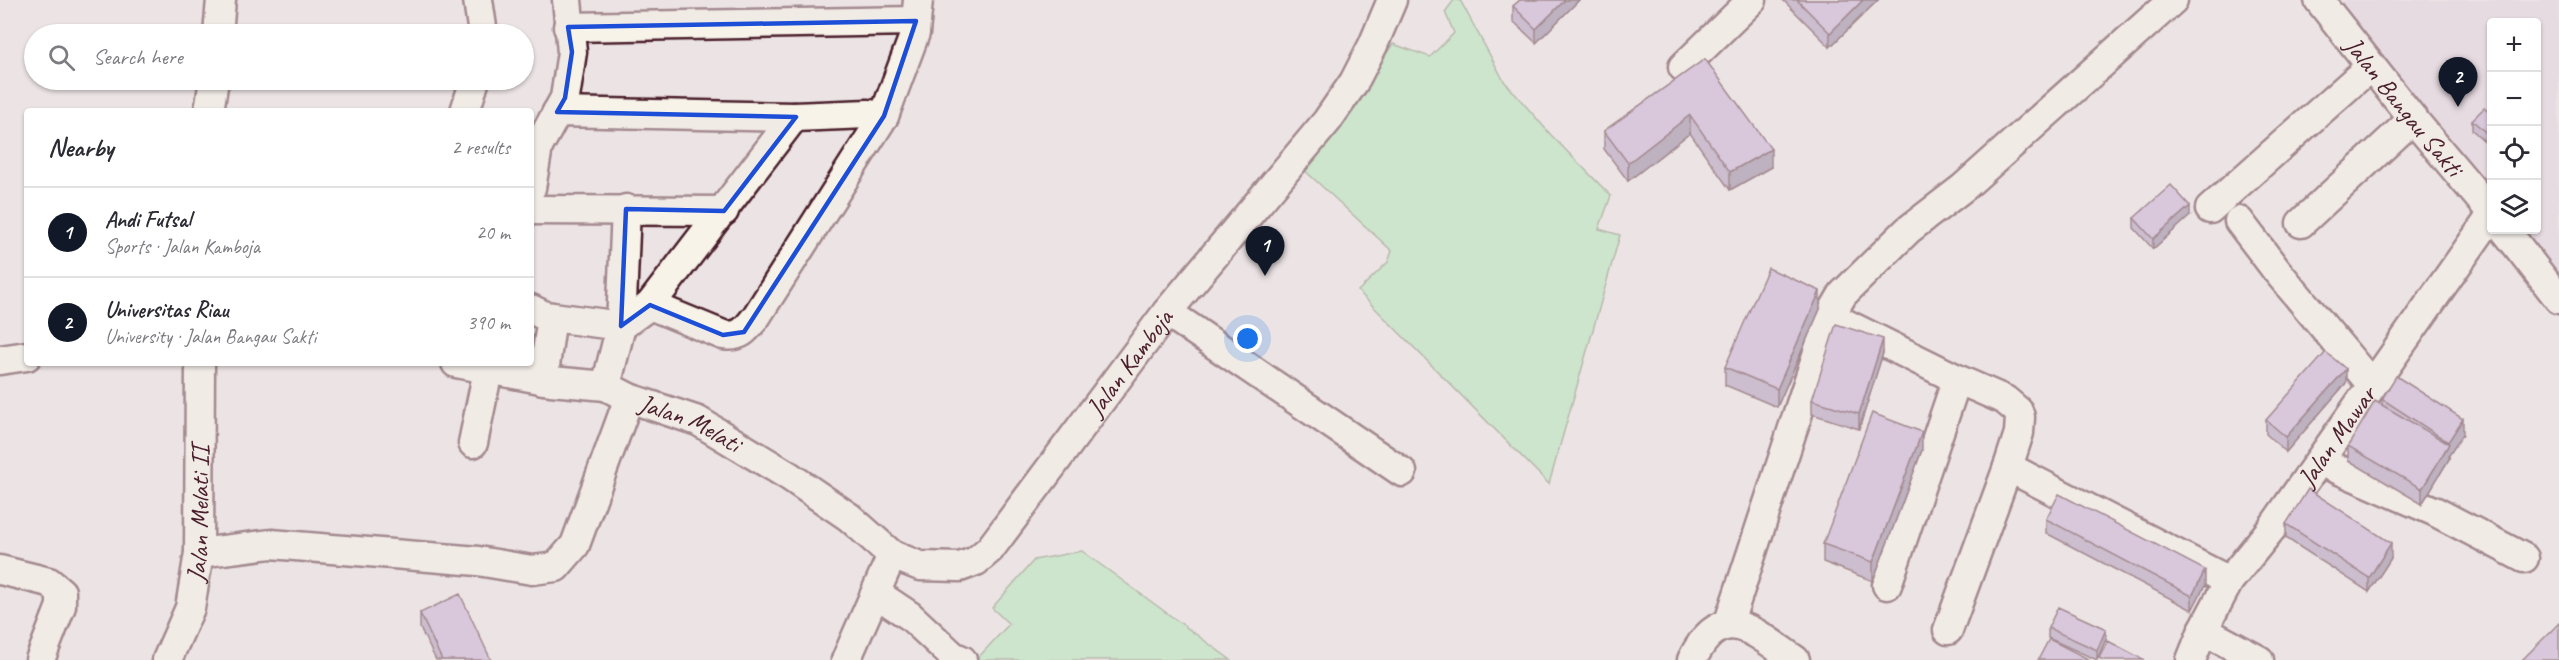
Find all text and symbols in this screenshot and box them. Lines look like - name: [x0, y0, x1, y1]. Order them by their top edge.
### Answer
- map controls: [2487, 18, 2541, 234]
- button: +: [2487, 18, 2541, 72]
- search box: [24, 24, 534, 90]
- street label: Jalan Bangau Sakti: [2336, 28, 2472, 186]
- icon: search: [45, 41, 78, 74]
- text: Search here: [93, 43, 183, 71]
- pin: 2: [2438, 57, 2478, 107]
- button: −: [2487, 72, 2541, 126]
- button: locate: [2487, 126, 2541, 180]
- text: Nearby: [48, 131, 113, 164]
- text: 2 results: [451, 135, 510, 160]
- button: layers: [2487, 180, 2541, 234]
- text: Andi Futsal: [105, 206, 191, 234]
- text: 1: [63, 220, 72, 245]
- text: 20 m: [476, 220, 510, 245]
- pin: 1: [1246, 226, 1284, 276]
- text: Sports · Jalan Kamboja: [105, 234, 260, 259]
- text: Universitas Riau: [105, 296, 228, 324]
- street label: Jalan Kamboja: [1078, 302, 1181, 425]
- text: 2: [63, 310, 72, 335]
- text: 390 m: [467, 310, 510, 335]
- text: University · Jalan Bangau Sakti: [105, 324, 316, 349]
- your location: [1233, 324, 1262, 353]
- street label: Jalan Mawar: [2289, 378, 2385, 495]
- street label: Jalan Melati: [633, 386, 750, 462]
- street label: Jalan Melati II: [178, 440, 217, 586]

